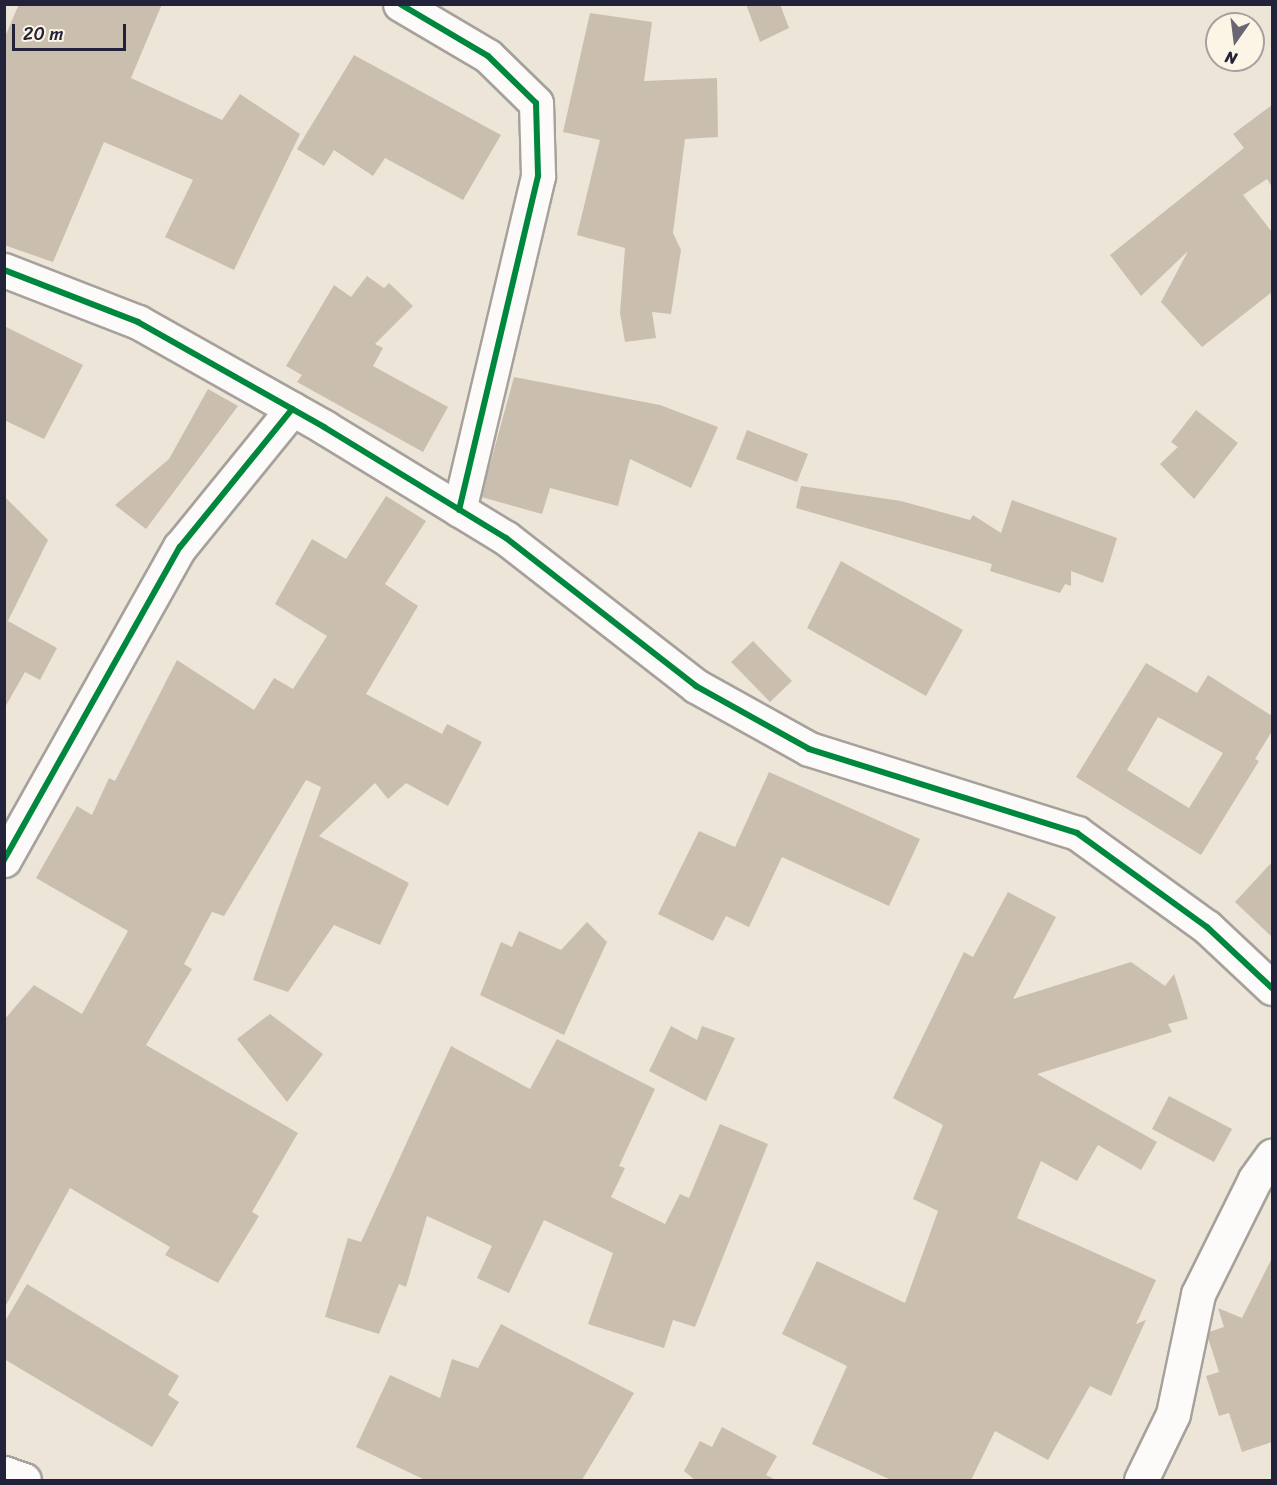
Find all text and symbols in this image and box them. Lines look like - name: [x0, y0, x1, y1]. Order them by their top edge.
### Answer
- scale bar: [15, 12, 129, 50]
- north arrow: [1205, 12, 1265, 72]
- text: 20 m: [23, 18, 63, 50]
- text: N: [1222, 43, 1240, 73]

